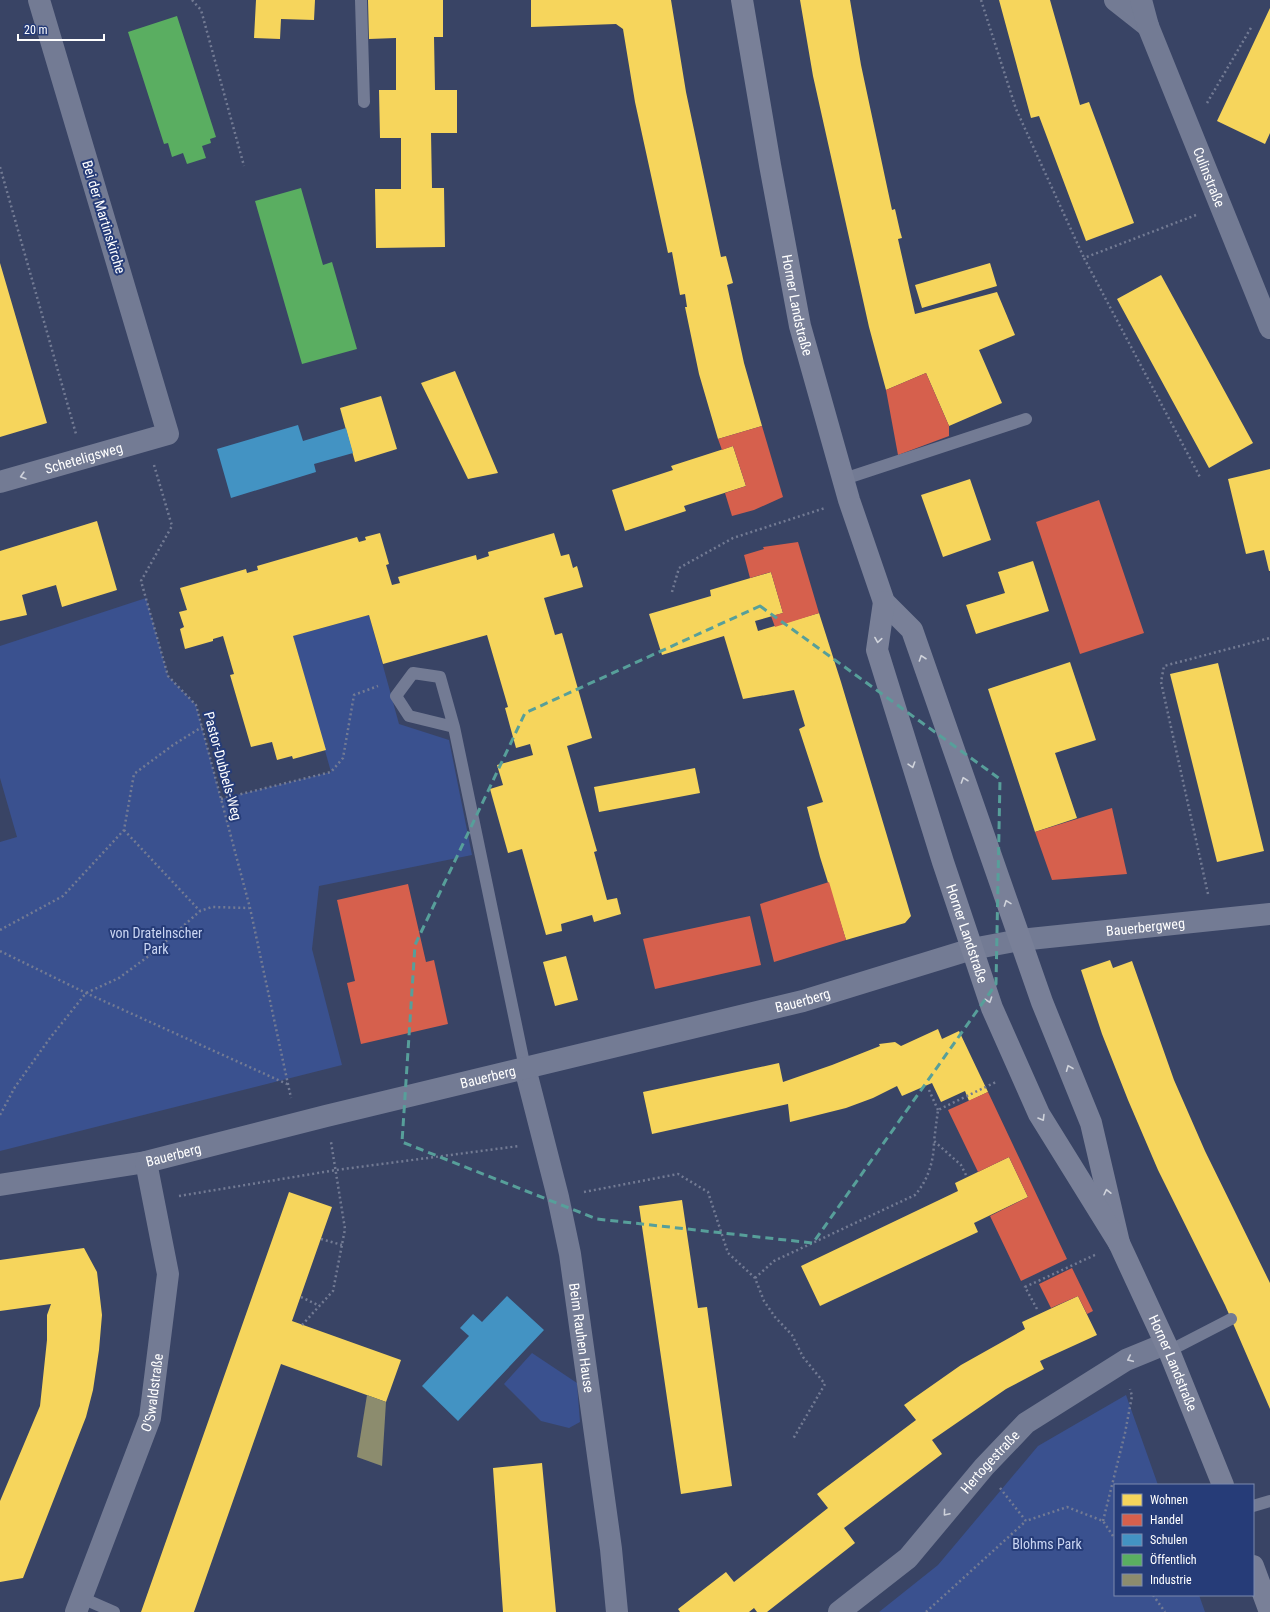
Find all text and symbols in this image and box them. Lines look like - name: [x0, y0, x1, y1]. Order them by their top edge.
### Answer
- scale bar: [18, 16, 104, 42]
- text: 20 m: [24, 23, 48, 37]
- street label: Culinstraße: [1190, 145, 1228, 210]
- street label: Bei der Martinskirche: [79, 158, 129, 276]
- street label: Horner Landstraße: [779, 253, 816, 358]
- street label: Scheteligsweg: [43, 439, 124, 477]
- one-way arrow: [20, 471, 27, 480]
- one-way arrow: [874, 637, 883, 644]
- one-way arrow: [918, 654, 926, 661]
- street label: Pastor-Dubbels-Weg: [201, 710, 245, 822]
- one-way arrow: [907, 761, 916, 768]
- one-way arrow: [961, 777, 969, 784]
- street label: Horner Landstraße: [943, 882, 991, 985]
- one-way arrow: [1004, 900, 1012, 907]
- street label: Bauerbergweg: [1105, 915, 1186, 939]
- park label: von Dratelnscher Park: [110, 925, 202, 957]
- street label: Bauerberg: [773, 985, 832, 1015]
- one-way arrow: [984, 996, 993, 1003]
- street label: Bauerberg: [458, 1063, 517, 1091]
- one-way arrow: [1066, 1064, 1074, 1072]
- one-way arrow: [1037, 1114, 1044, 1121]
- street label: Bauerberg: [144, 1140, 203, 1170]
- one-way arrow: [1103, 1189, 1112, 1196]
- street label: Beim Rauhen Hause: [566, 1282, 597, 1394]
- street label: Horner Landstraße: [1145, 1312, 1201, 1414]
- street label: O'Swaldstraße: [137, 1352, 166, 1434]
- one-way arrow: [1126, 1354, 1134, 1362]
- street label: Hertogestraße: [957, 1427, 1023, 1497]
- legend: [1114, 1484, 1254, 1596]
- text: Wohnen: [1150, 1493, 1188, 1507]
- one-way arrow: [944, 1508, 951, 1515]
- text: Handel: [1150, 1513, 1183, 1527]
- text: Schulen: [1150, 1533, 1188, 1547]
- park label: Blohms Park: [1012, 1536, 1083, 1552]
- text: Öffentlich: [1150, 1552, 1197, 1567]
- text: Industrie: [1150, 1573, 1192, 1587]

